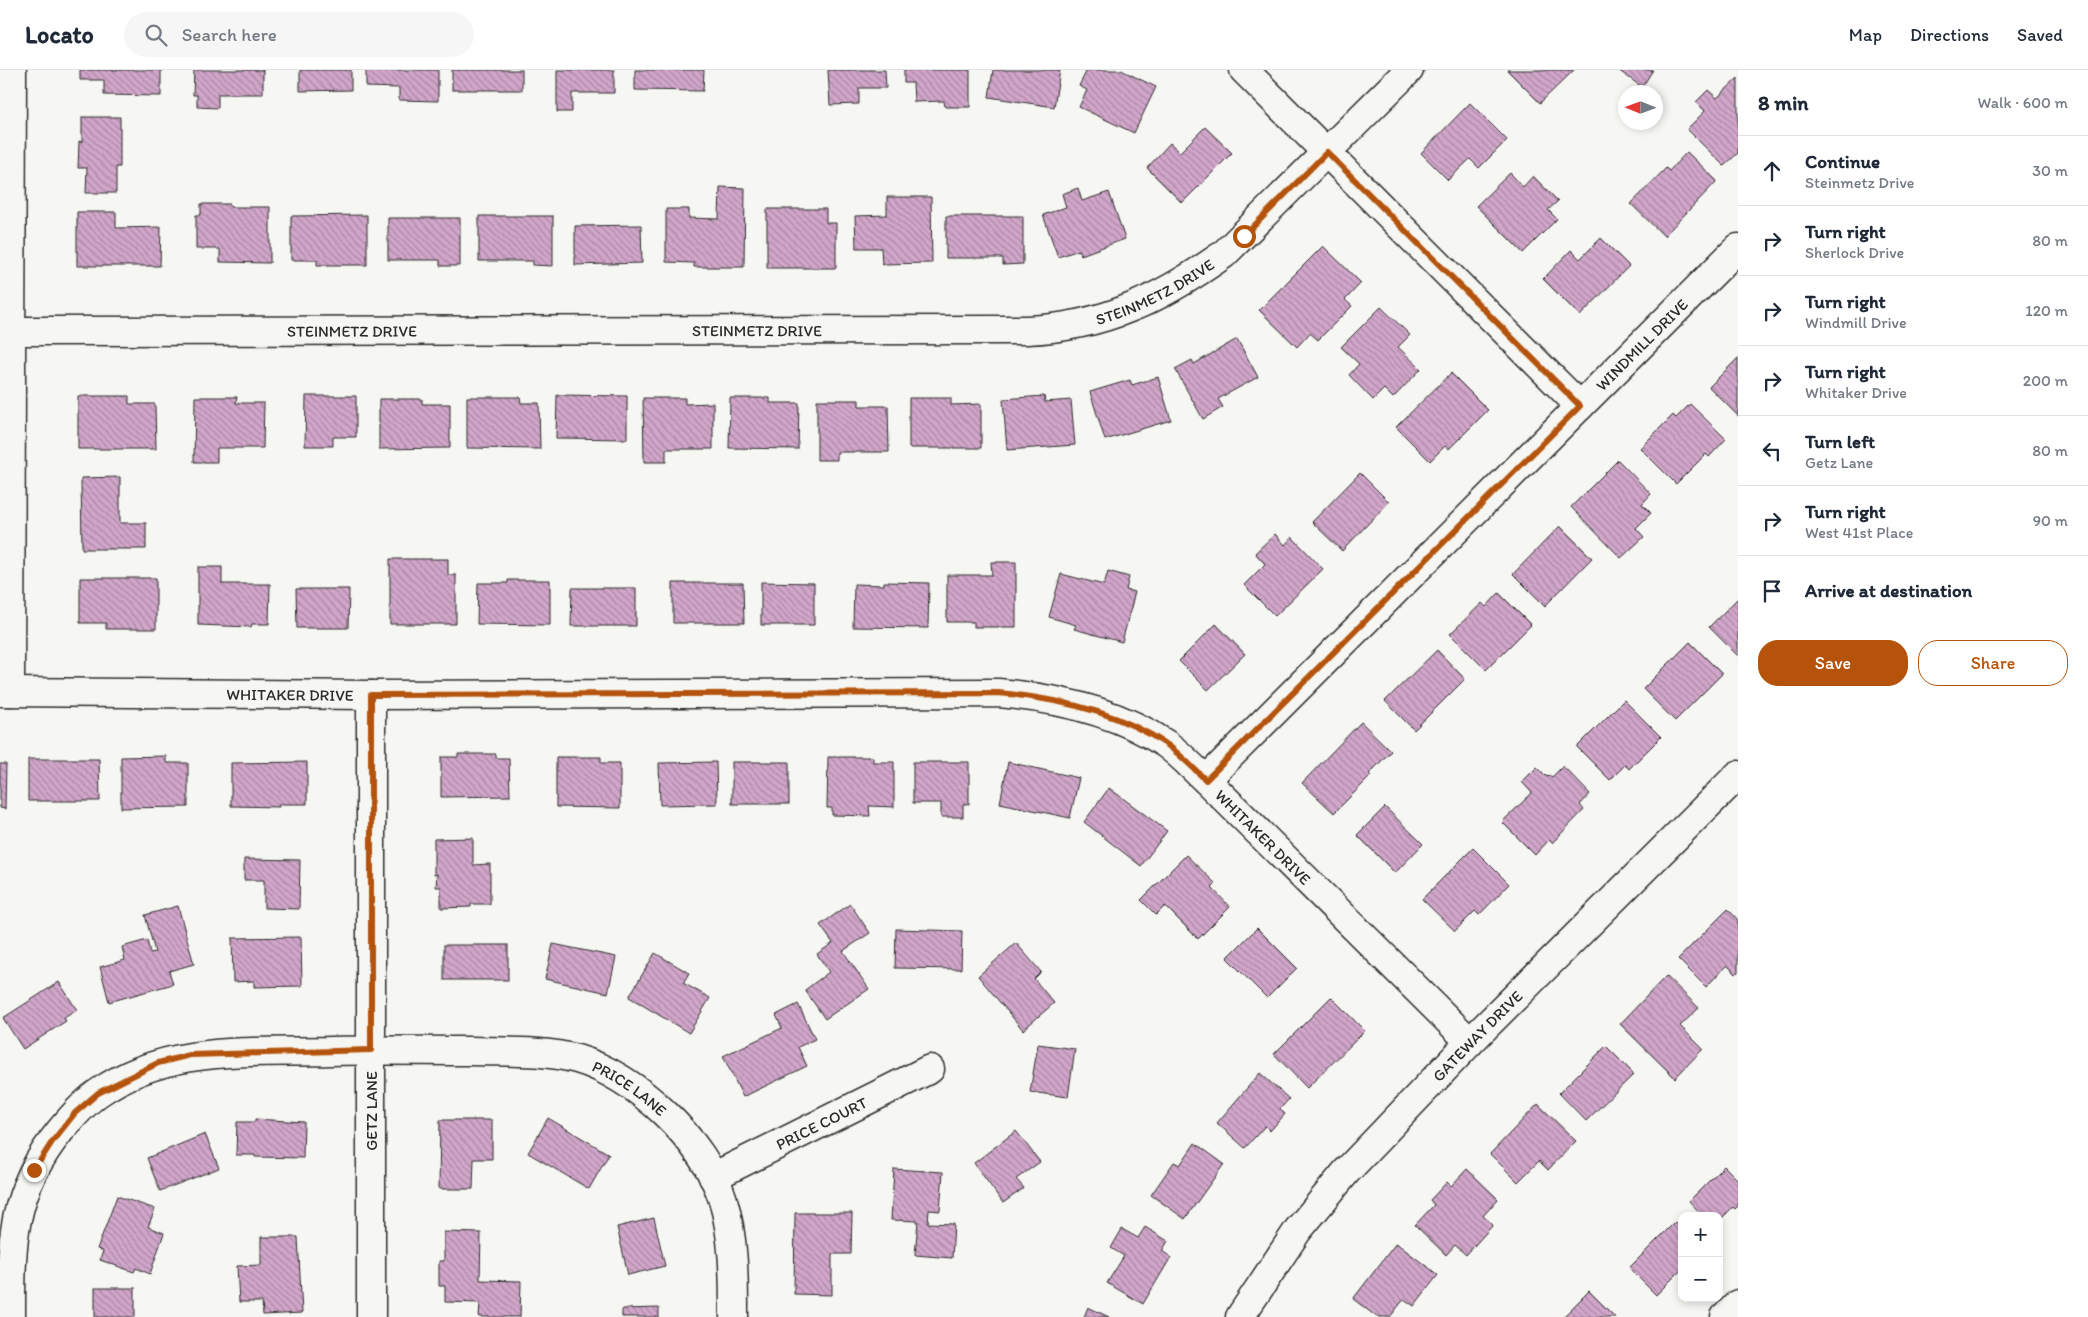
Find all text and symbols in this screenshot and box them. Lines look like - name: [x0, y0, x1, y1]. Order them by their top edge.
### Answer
- search box: [124, 12, 474, 57]
- text: Locato: [25, 20, 94, 49]
- icon: search: [142, 21, 170, 49]
- text: Search here: [182, 23, 277, 46]
- text: Map: [1849, 24, 1882, 46]
- text: Directions: [1910, 24, 1989, 46]
- text: Saved: [2017, 24, 2063, 46]
- north arrow: [1618, 85, 1663, 130]
- text: 8 min: [1758, 90, 1808, 115]
- text: Walk · 600 m: [1978, 93, 2068, 112]
- text: Continue: [1805, 150, 1880, 173]
- icon: ahead: [1758, 157, 1786, 185]
- text: 30 m: [2032, 161, 2068, 180]
- text: Steinmetz Drive: [1805, 173, 1914, 192]
- text: Turn right: [1805, 220, 1886, 243]
- route start: [1233, 225, 1256, 248]
- icon: right: [1758, 227, 1786, 255]
- text: 80 m: [2032, 231, 2068, 250]
- text: Sherlock Drive: [1805, 243, 1904, 262]
- street label: STEINMETZ DRIVE: [1094, 254, 1217, 329]
- text: Turn right: [1805, 290, 1886, 313]
- street label: WINDMILL DRIVE: [1592, 294, 1692, 394]
- icon: right: [1758, 297, 1786, 325]
- text: 120 m: [2025, 301, 2068, 320]
- text: Windmill Drive: [1805, 313, 1907, 332]
- street label: STEINMETZ DRIVE: [287, 321, 417, 340]
- street label: STEINMETZ DRIVE: [692, 321, 822, 340]
- text: Turn right: [1805, 360, 1886, 383]
- icon: right: [1758, 367, 1786, 395]
- text: 200 m: [2023, 371, 2068, 390]
- text: Whitaker Drive: [1805, 383, 1907, 402]
- text: Turn left: [1805, 430, 1875, 453]
- icon: left: [1758, 437, 1786, 465]
- text: 80 m: [2032, 441, 2068, 460]
- text: Getz Lane: [1805, 453, 1873, 472]
- text: Turn right: [1805, 500, 1886, 523]
- icon: right: [1758, 507, 1786, 535]
- text: 90 m: [2033, 511, 2068, 530]
- text: West 41st Place: [1805, 523, 1913, 542]
- icon: arrive: [1758, 577, 1786, 605]
- text: Arrive at destination: [1805, 579, 1972, 602]
- button: Save: [1758, 640, 1908, 686]
- button: Share: [1918, 640, 2068, 686]
- street label: WHITAKER DRIVE: [226, 684, 354, 704]
- street label: WHITAKER DRIVE: [1211, 785, 1315, 888]
- street label: GATEWAY DRIVE: [1428, 986, 1526, 1085]
- street label: PRICE LANE: [590, 1056, 671, 1120]
- street label: GETZ LANE: [362, 1071, 381, 1151]
- street label: PRICE COURT: [773, 1092, 870, 1154]
- route end: [23, 1159, 46, 1182]
- map controls: [1678, 1212, 1723, 1302]
- button: +: [1678, 1212, 1723, 1257]
- button: −: [1678, 1257, 1723, 1302]

